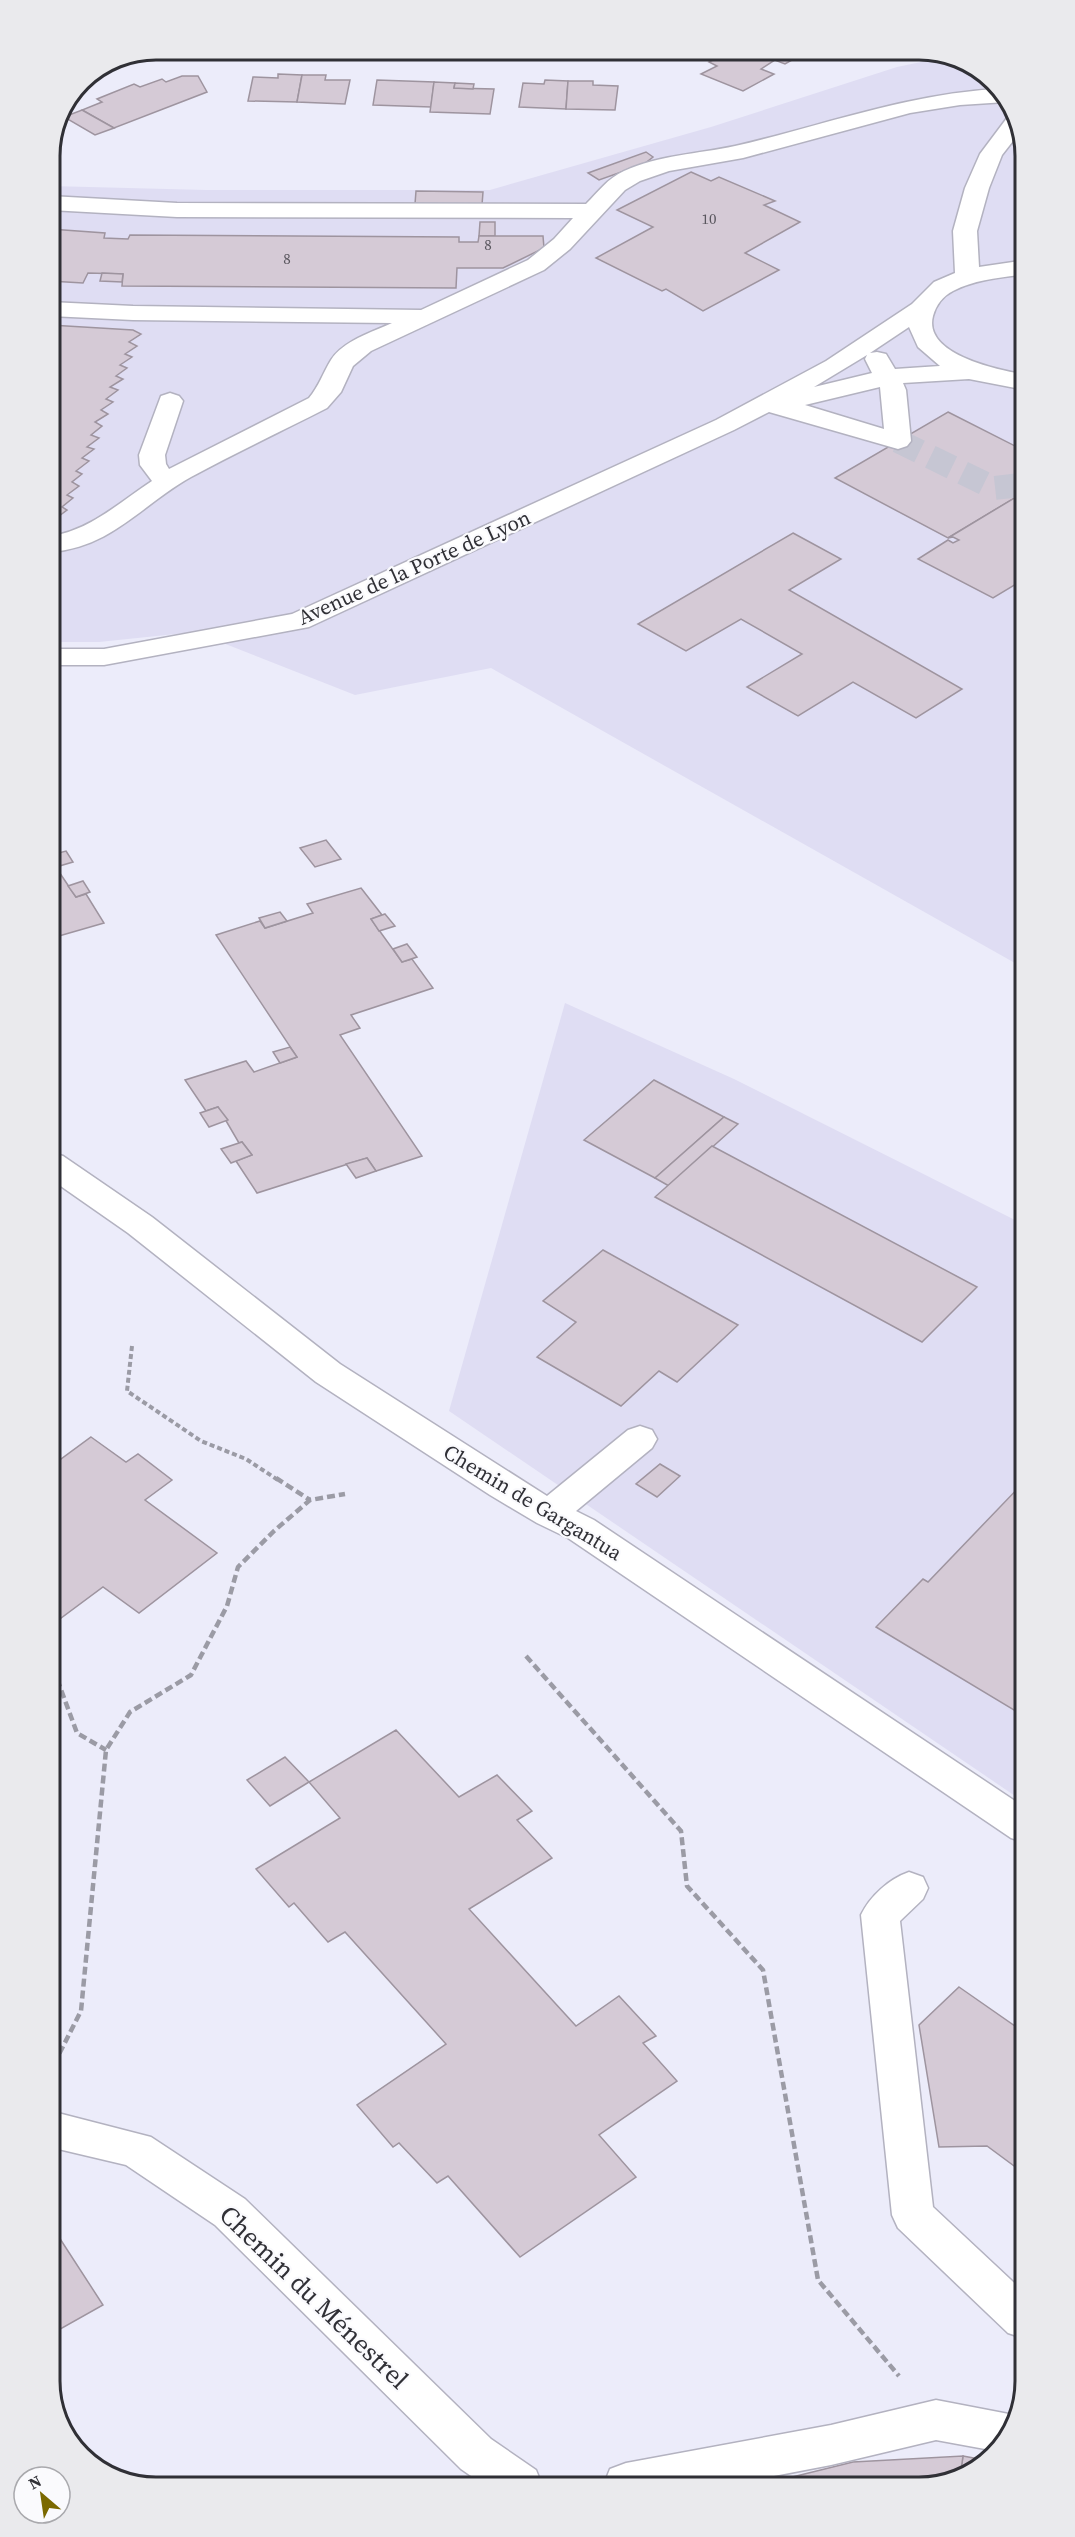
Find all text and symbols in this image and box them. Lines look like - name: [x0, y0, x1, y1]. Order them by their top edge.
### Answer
- house number: 10: [701, 208, 717, 229]
- house number: 8: [484, 234, 492, 255]
- house number: 8: [283, 248, 291, 269]
- street label: Avenue de la Porte de Lyon: [293, 502, 535, 632]
- street label: Chemin de Gargantua: [438, 1437, 628, 1567]
- street label: Chemin du Ménestrel: [211, 2197, 417, 2397]
- north arrow: [12, 2465, 72, 2525]
- text: N: [24, 2469, 45, 2494]

